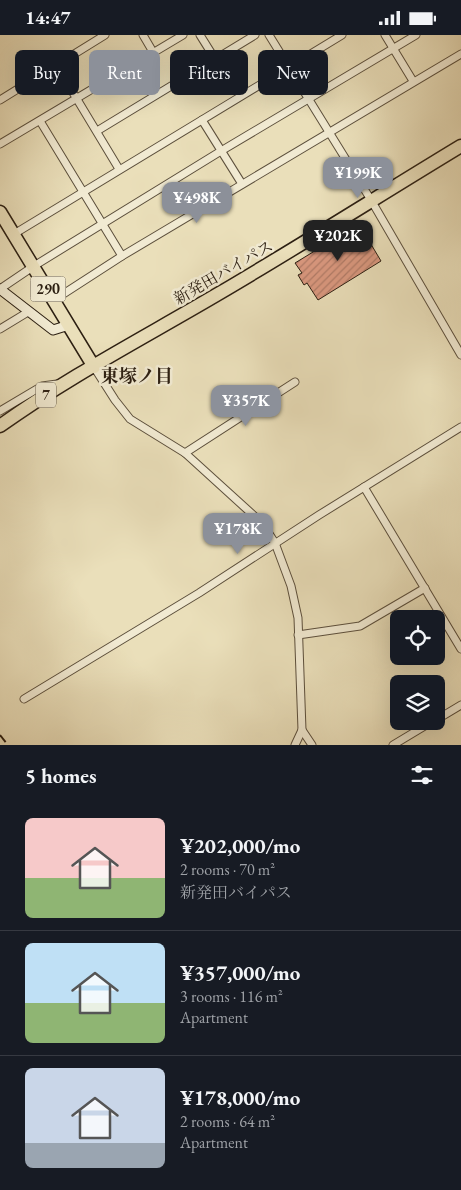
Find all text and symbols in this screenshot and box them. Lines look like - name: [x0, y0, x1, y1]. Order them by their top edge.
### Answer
- text: 14:47: [25, 5, 71, 30]
- chip: Buy: [15, 50, 79, 95]
- chip: Rent: [89, 50, 160, 95]
- chip: Filters: [170, 50, 248, 95]
- chip: New: [258, 50, 328, 95]
- pin: ¥199K: [323, 156, 393, 199]
- text: ¥199K: [334, 162, 382, 183]
- pin: ¥498K: [162, 181, 232, 224]
- text: ¥498K: [173, 187, 221, 208]
- pin: ¥202K: [303, 219, 373, 262]
- text: ¥202K: [314, 225, 362, 246]
- street label: 新発田バイパス: [170, 235, 277, 309]
- road number: 290: [30, 277, 66, 301]
- district label: 東塚ノ目: [101, 364, 173, 387]
- road number: 7: [36, 383, 56, 407]
- pin: ¥357K: [211, 385, 281, 427]
- text: ¥357K: [222, 390, 270, 411]
- pin: ¥178K: [203, 513, 273, 555]
- text: ¥178K: [214, 518, 262, 539]
- map controls: [390, 610, 445, 730]
- button: locate: [390, 610, 445, 665]
- button: layers: [390, 675, 445, 730]
- icon: filters: [408, 761, 436, 789]
- text: 5 homes: [25, 762, 97, 789]
- text: ¥202,000/mo: [180, 832, 300, 859]
- icon: home: [65, 838, 125, 898]
- text: 2 rooms · 70 m²: [180, 859, 275, 880]
- text: 新発田バイパス: [180, 882, 292, 903]
- text: ¥357,000/mo: [180, 959, 300, 986]
- icon: home: [65, 963, 125, 1023]
- text: 3 rooms · 116 m²: [180, 986, 283, 1007]
- text: Apartment: [180, 1007, 248, 1028]
- text: ¥178,000/mo: [180, 1084, 300, 1111]
- icon: home: [65, 1088, 125, 1148]
- text: 2 rooms · 64 m²: [180, 1111, 275, 1132]
- text: Apartment: [180, 1132, 248, 1153]

